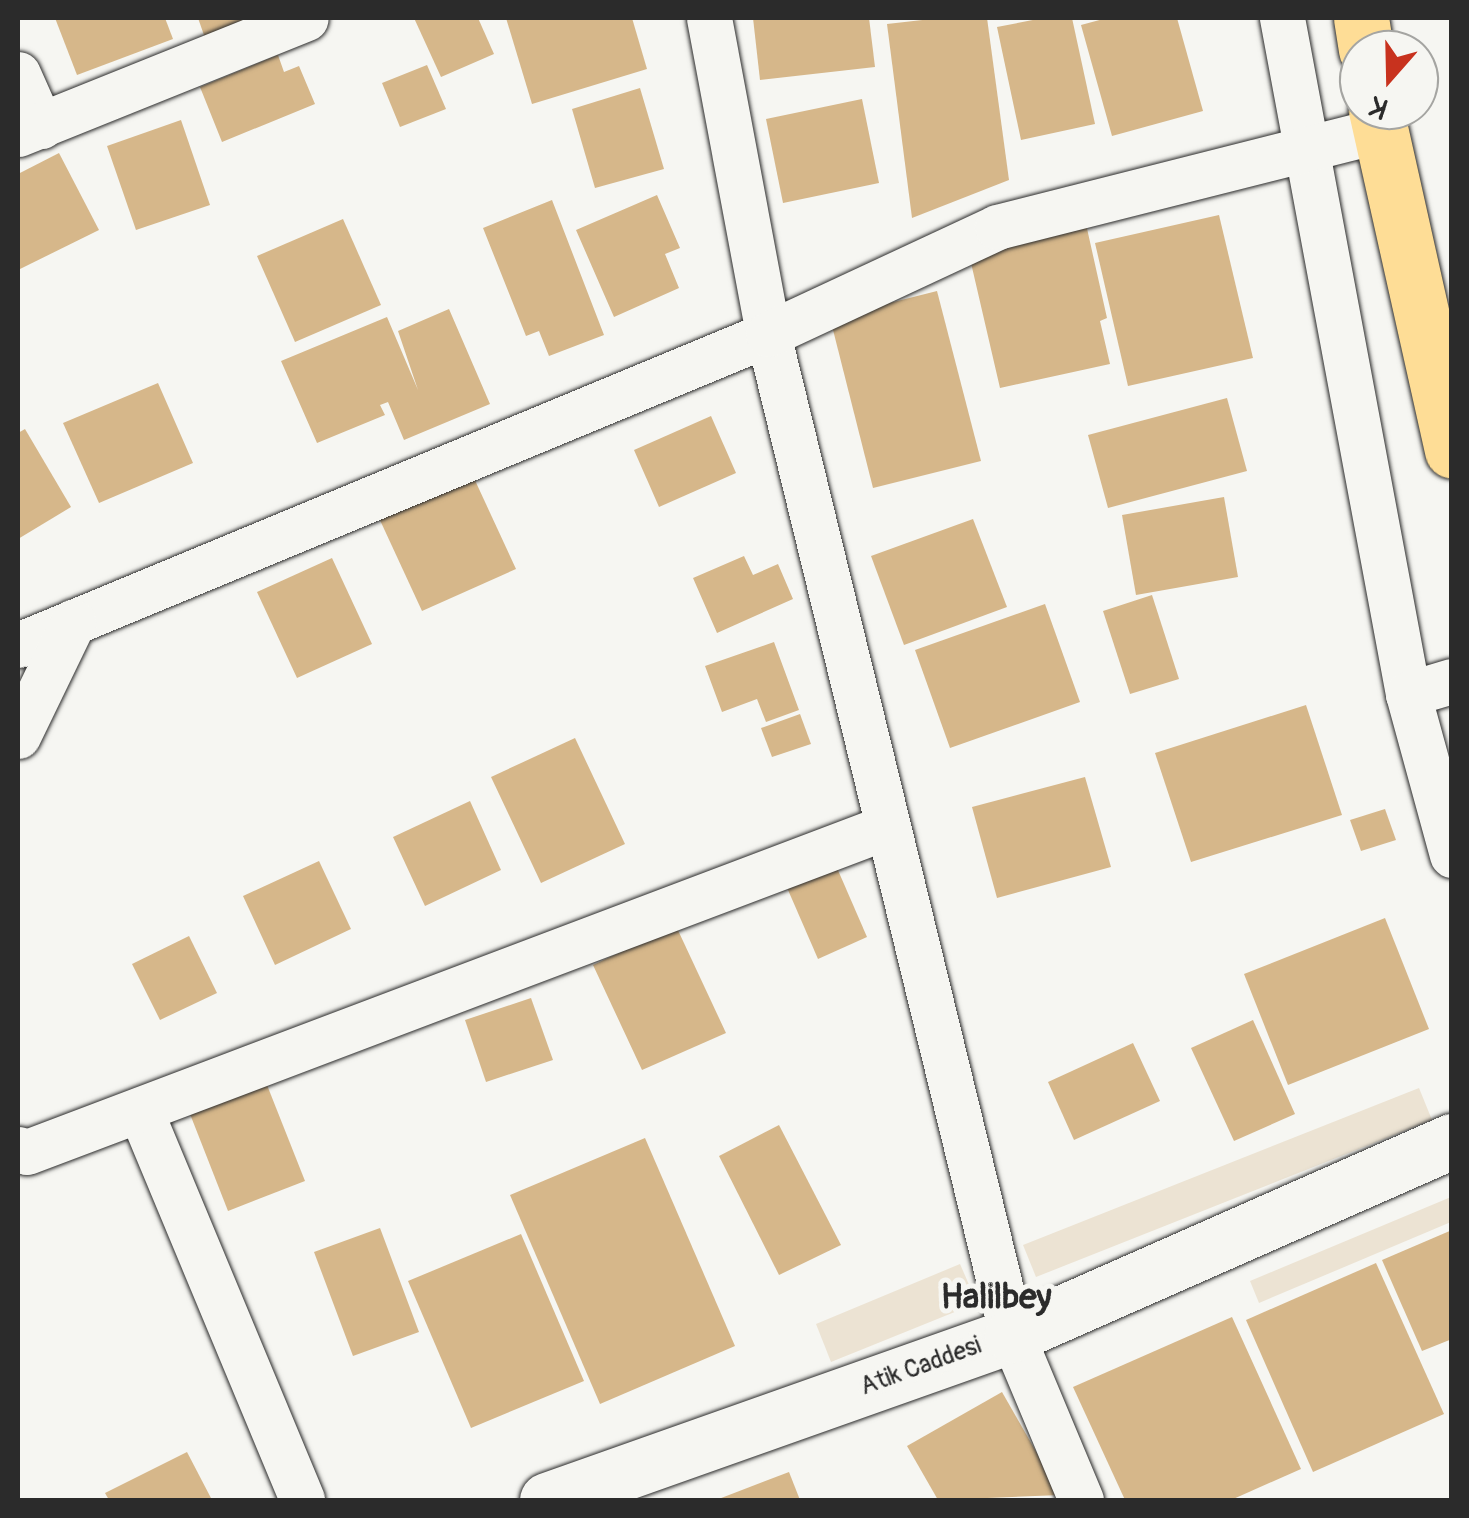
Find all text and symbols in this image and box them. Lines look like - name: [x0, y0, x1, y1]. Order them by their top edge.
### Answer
- north arrow: [1339, 30, 1439, 130]
- text: K: [1365, 87, 1393, 126]
- district label: Halilbey: [941, 1276, 1051, 1318]
- street label: Atik Caddesi: [857, 1331, 985, 1403]

